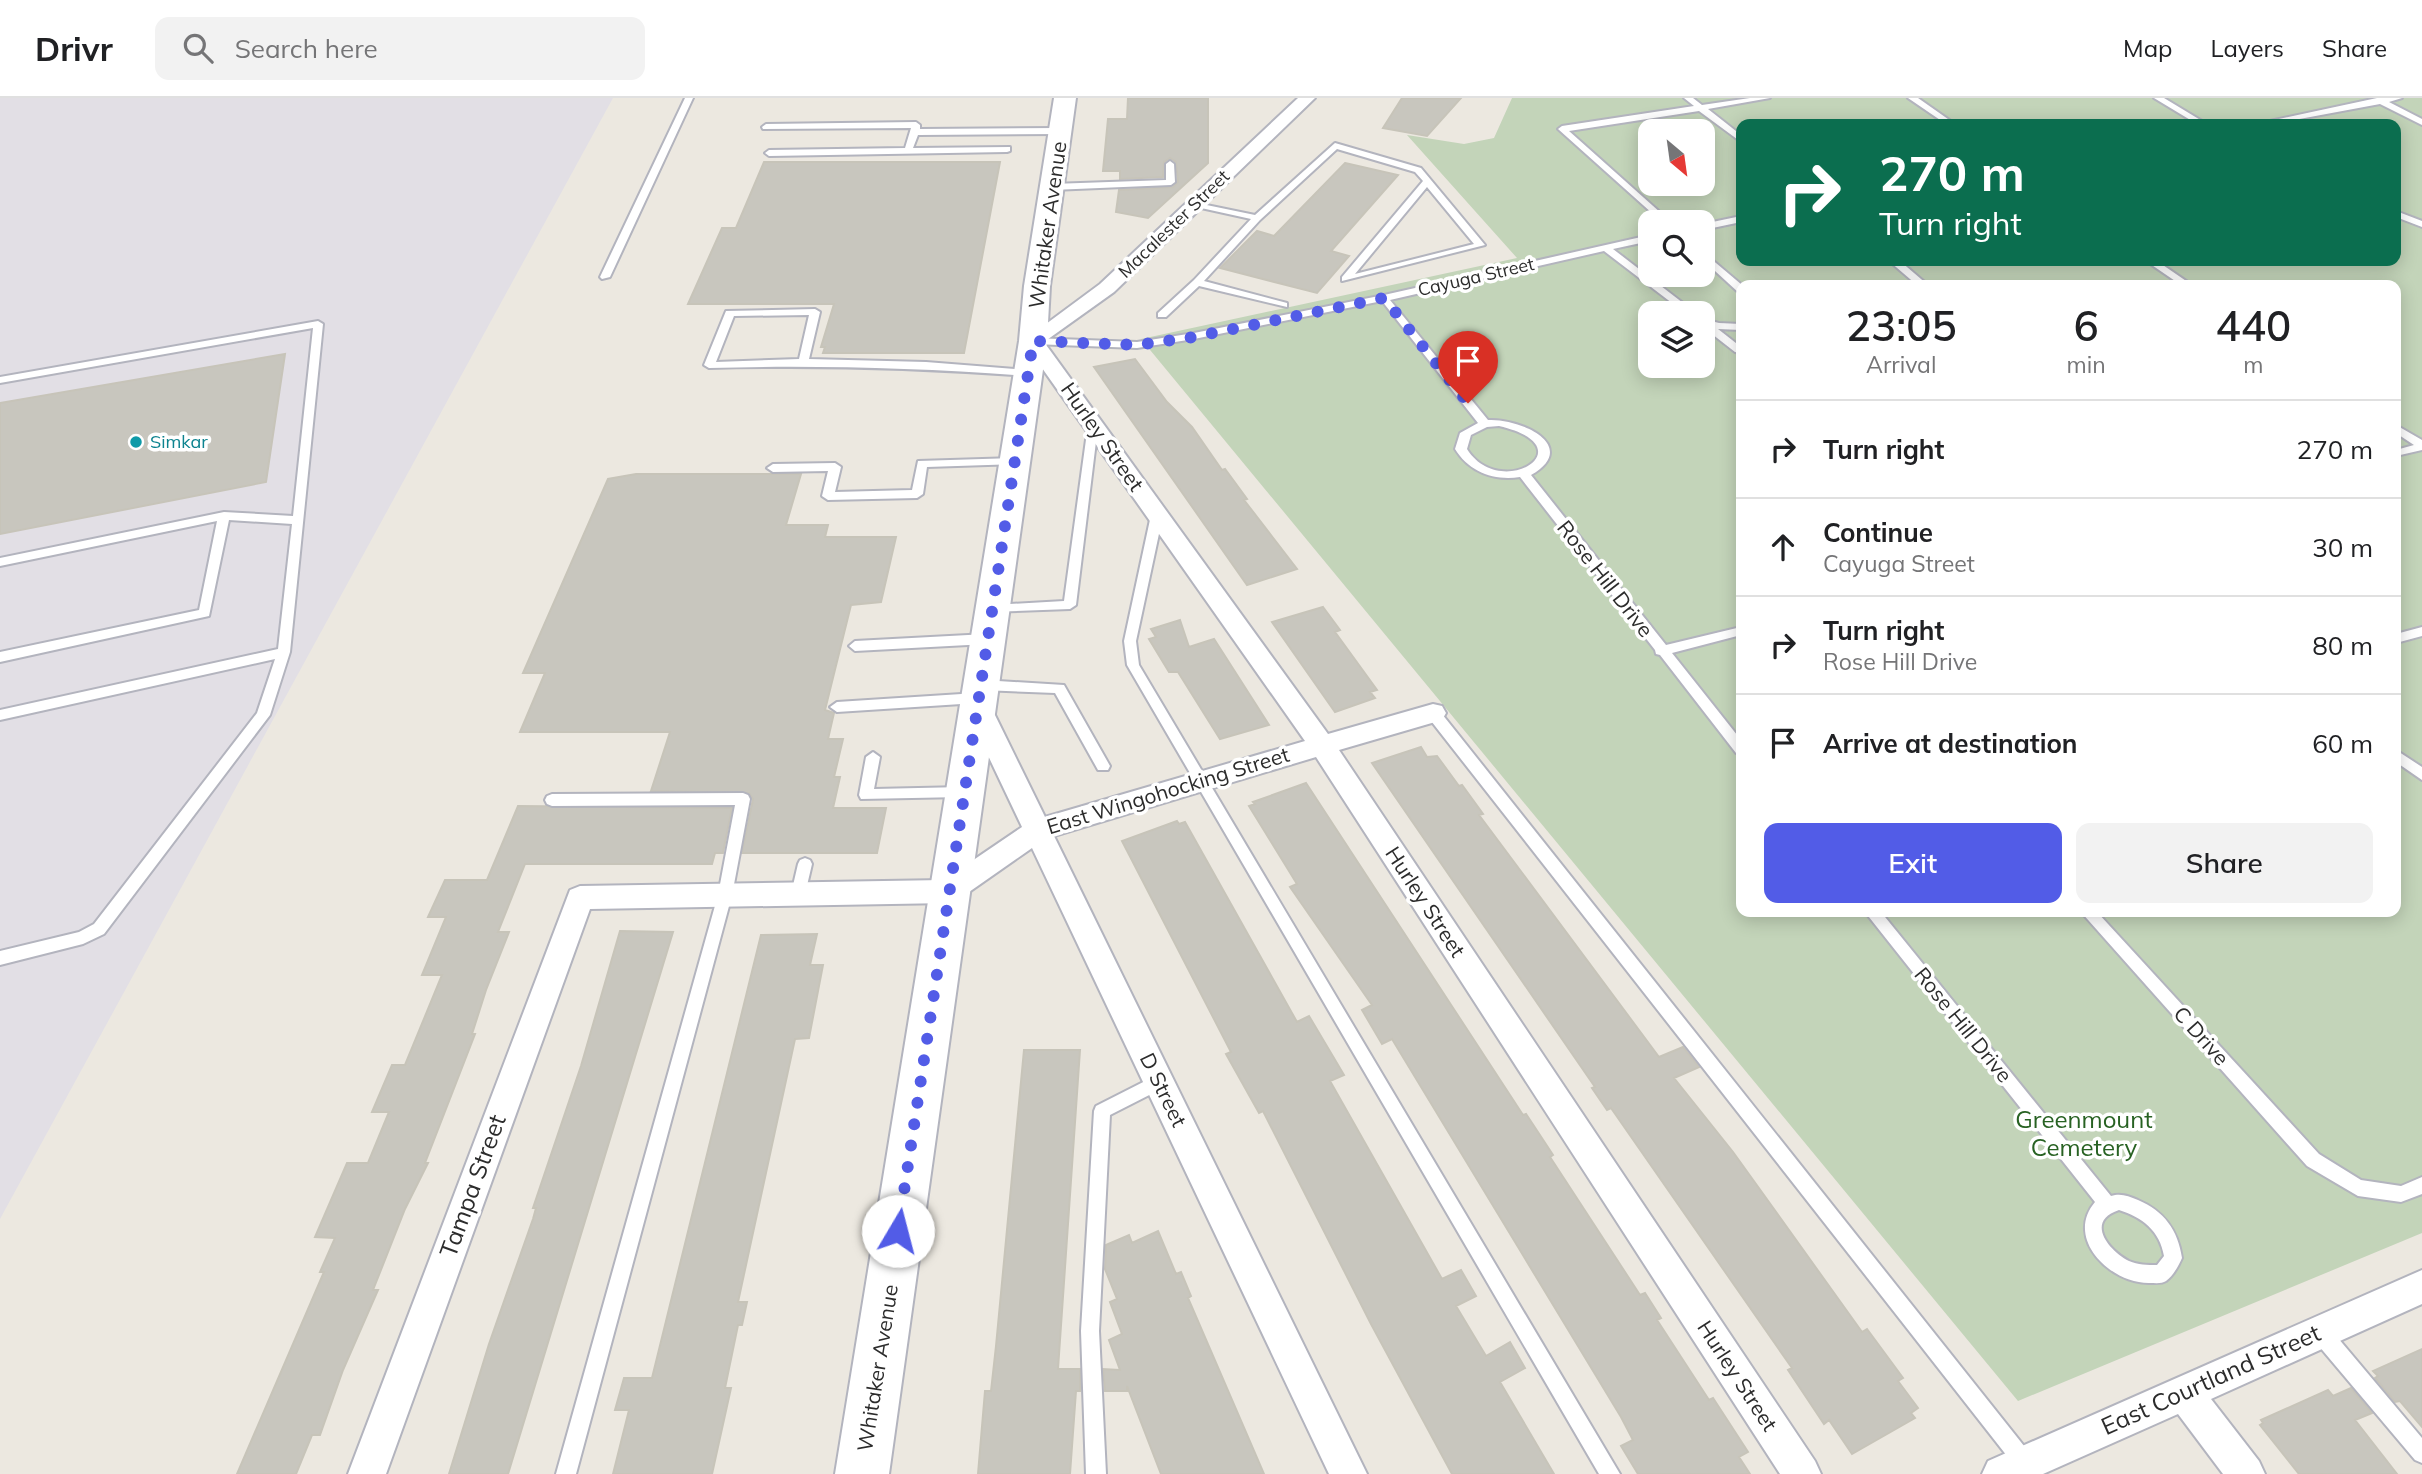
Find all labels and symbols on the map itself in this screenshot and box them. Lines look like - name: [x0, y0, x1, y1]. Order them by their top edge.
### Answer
- north arrow: [1638, 119, 1715, 196]
- street label: Whitaker Avenue: [1022, 139, 1072, 310]
- street label: Macalester Street: [1113, 165, 1234, 283]
- street label: Cayuga Street: [1415, 252, 1536, 301]
- pin: [1438, 331, 1498, 403]
- street label: Hurley Street: [1056, 377, 1150, 496]
- place label: Simkar: [150, 430, 208, 453]
- marker: Simkar: [128, 434, 144, 450]
- street label: Rose Hill Drive: [1552, 515, 1659, 642]
- street label: East Wingohocking Street: [1043, 741, 1292, 839]
- street label: Hurley Street: [1380, 841, 1471, 962]
- street label: Rose Hill Drive: [1909, 961, 2018, 1087]
- street label: C Drive: [2168, 1000, 2235, 1070]
- street label: D Street: [1135, 1048, 1193, 1131]
- park label: Greenmount Cemetery: [2015, 1104, 2153, 1162]
- street label: Tampa Street: [432, 1110, 512, 1261]
- position arrow: [861, 1194, 935, 1268]
- street label: Whitaker Avenue: [851, 1282, 903, 1453]
- street label: Hurley Street: [1692, 1315, 1783, 1436]
- street label: East Courtland Street: [2096, 1317, 2325, 1441]

